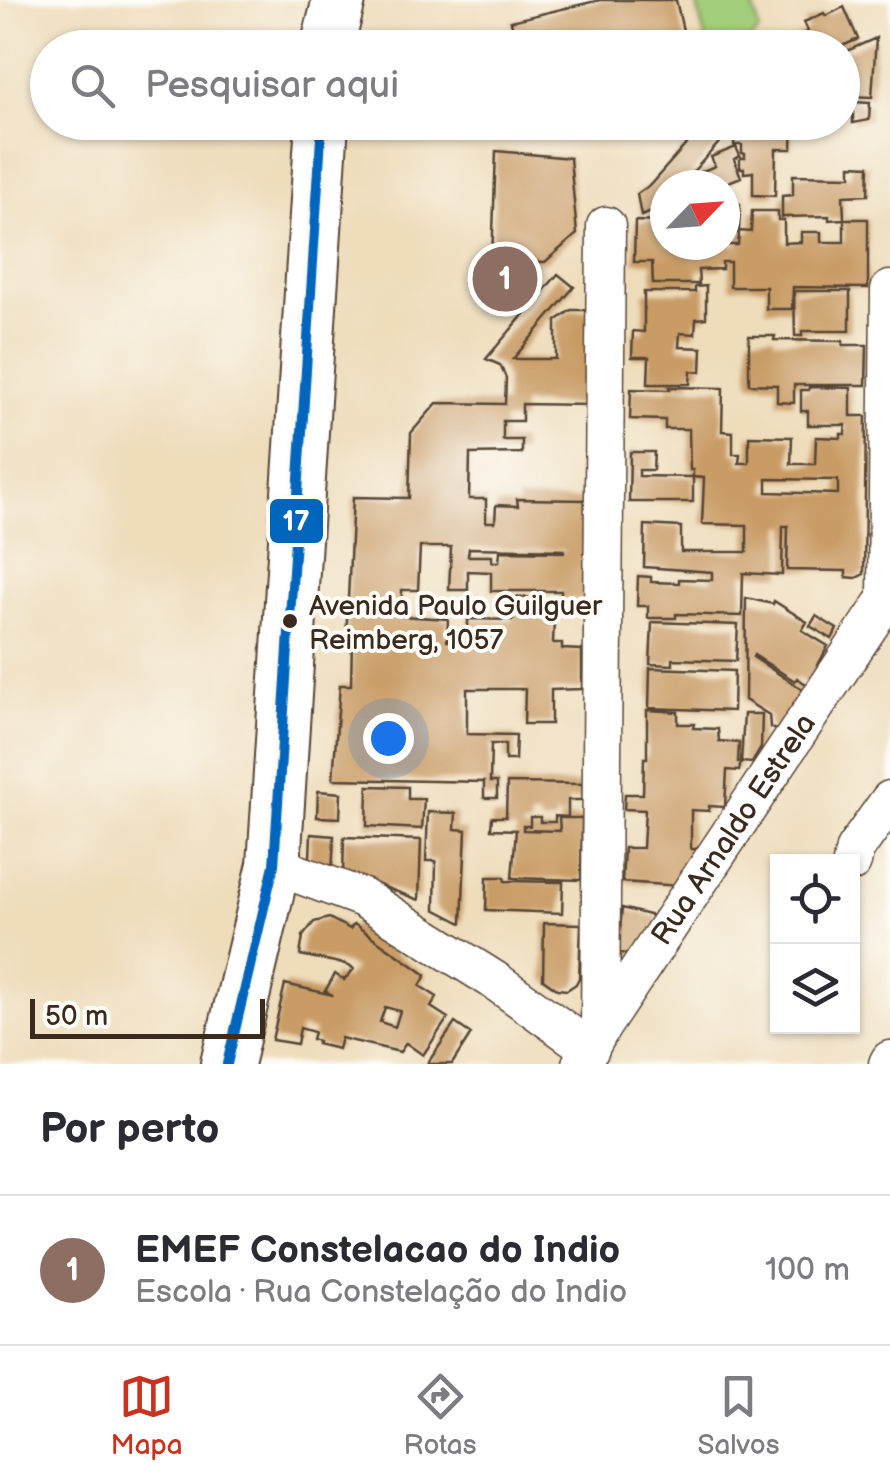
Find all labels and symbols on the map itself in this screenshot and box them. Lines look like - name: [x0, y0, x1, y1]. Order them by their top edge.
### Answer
- north arrow: [650, 170, 740, 260]
- pin: 1: [472, 242, 538, 316]
- line badge: 17: [268, 497, 325, 545]
- text: 17: [282, 505, 310, 538]
- place label: Avenida Paulo Guilguer Reimberg, 1057: [309, 590, 603, 657]
- marker: Avenida Paulo Guilguer Reimberg, 1057: [280, 611, 300, 631]
- street label: Rua Arnaldo Estrela: [644, 707, 824, 952]
- your location: [363, 713, 414, 764]
- scale bar: [30, 994, 265, 1038]

